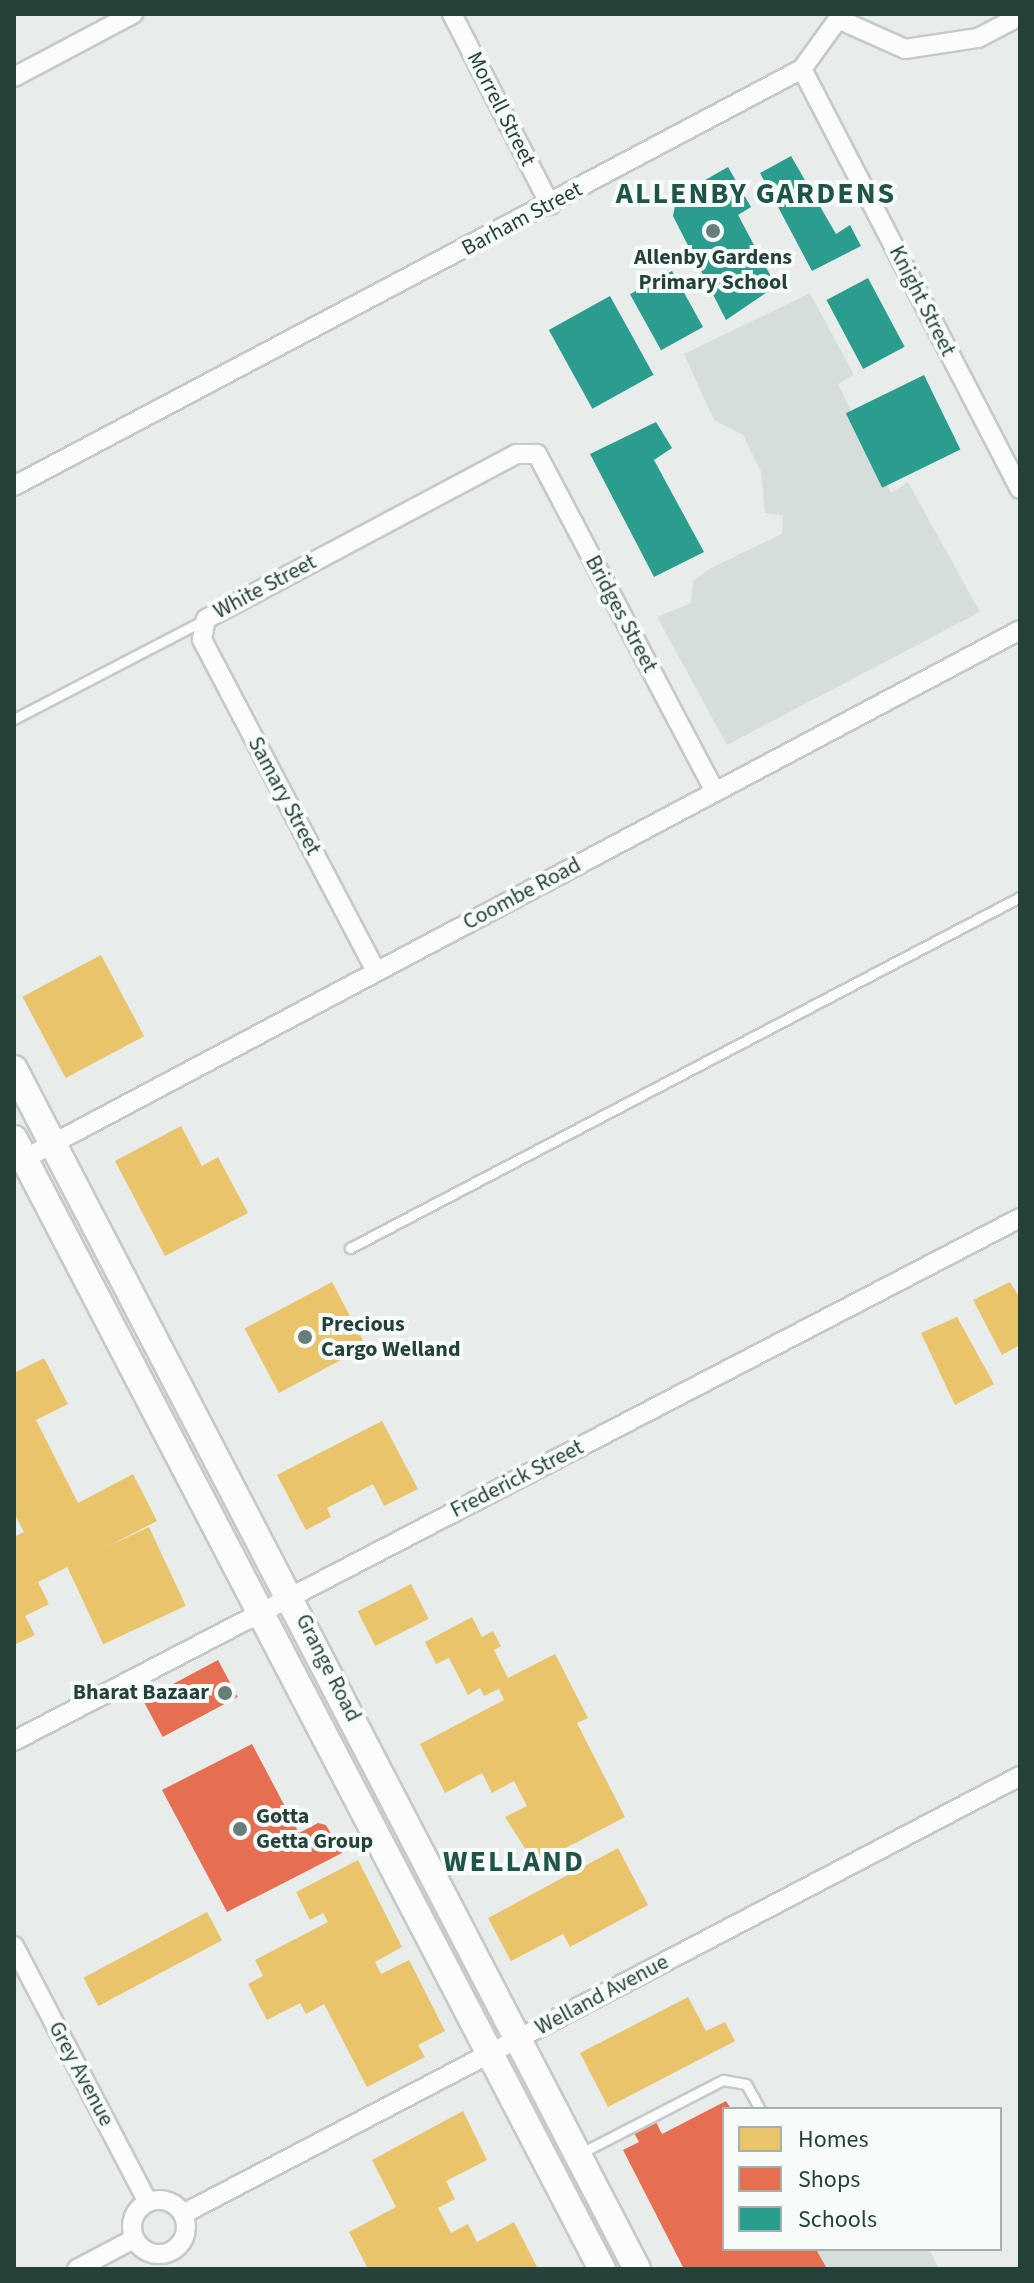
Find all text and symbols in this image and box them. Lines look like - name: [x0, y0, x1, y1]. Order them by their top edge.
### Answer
- street label: Morrell Street: [461, 47, 541, 171]
- street label: Barham Street: [457, 176, 587, 262]
- district label: ALLENBY GARDENS: [616, 176, 896, 212]
- marker: Allenby Gardens Primary School: [704, 222, 722, 240]
- street label: Knight Street: [883, 241, 961, 361]
- place label: Allenby Gardens Primary School: [634, 244, 792, 296]
- street label: White Street: [209, 549, 321, 625]
- street label: Bridges Street: [579, 551, 663, 677]
- street label: Samary Street: [242, 732, 326, 860]
- street label: Coombe Road: [459, 852, 585, 936]
- place label: Precious Cargo Welland: [321, 1311, 461, 1362]
- marker: Precious Cargo Welland: [296, 1328, 314, 1346]
- street label: Frederick Street: [446, 1434, 588, 1524]
- street label: Grange Road: [290, 1610, 366, 1726]
- place label: Bharat Bazaar: [73, 1680, 209, 1706]
- marker: Bharat Bazaar: [216, 1684, 234, 1702]
- place label: Gotta Getta Group: [256, 1803, 373, 1854]
- marker: Gotta Getta Group: [231, 1820, 249, 1838]
- district label: WELLAND: [443, 1844, 585, 1880]
- street label: Welland Avenue: [531, 1949, 673, 2041]
- street label: Grey Avenue: [42, 2017, 120, 2131]
- legend: [722, 2107, 1002, 2251]
- text: Homes: [798, 2122, 869, 2157]
- text: Shops: [798, 2162, 860, 2197]
- text: Schools: [798, 2202, 877, 2237]

